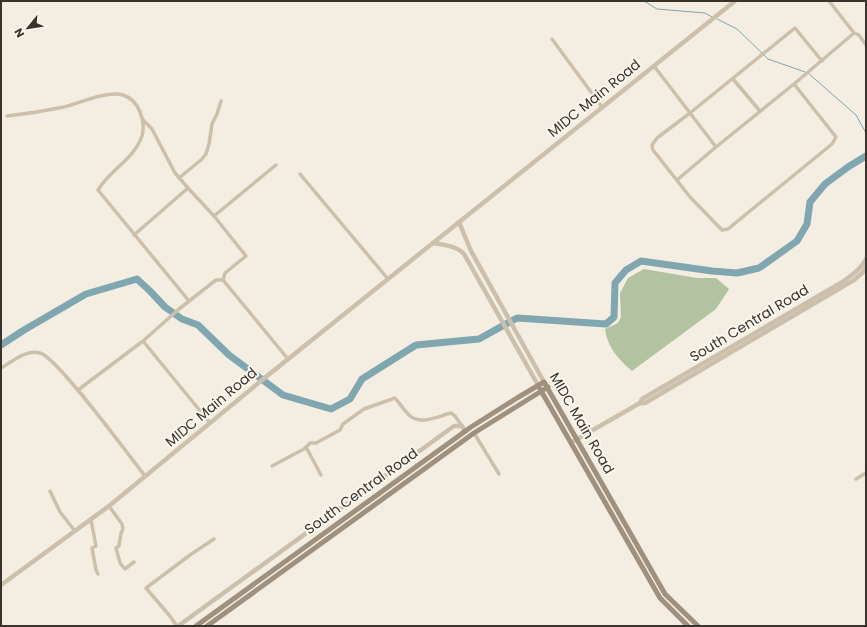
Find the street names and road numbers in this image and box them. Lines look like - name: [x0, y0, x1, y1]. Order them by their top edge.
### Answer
- street label: MIDC Main Road: [543, 54, 645, 142]
- street label: South Central Road: [686, 279, 812, 367]
- street label: MIDC Main Road: [161, 363, 261, 451]
- street label: MIDC Main Road: [545, 369, 619, 477]
- street label: South Central Road: [300, 443, 422, 539]

